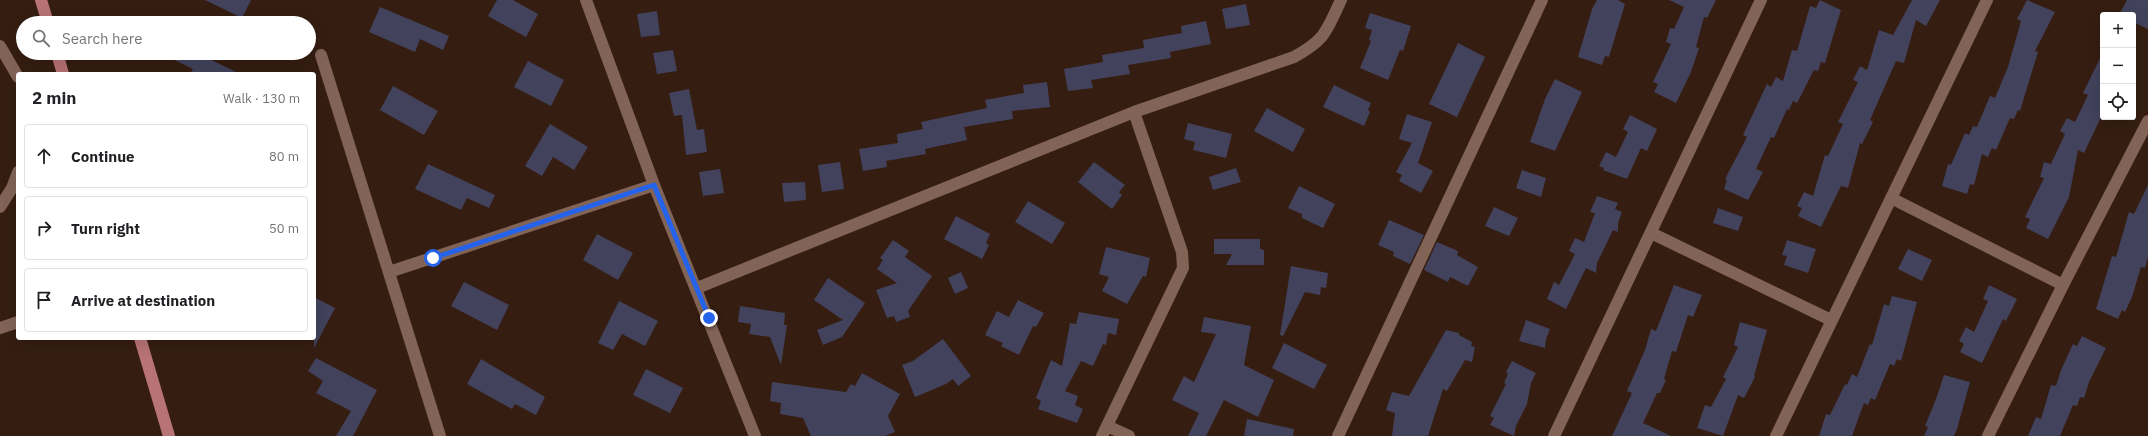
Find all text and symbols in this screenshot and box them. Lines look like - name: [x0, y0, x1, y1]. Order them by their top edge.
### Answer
- map controls: [2100, 12, 2136, 120]
- button: +: [2100, 12, 2136, 48]
- search box: [16, 16, 316, 60]
- icon: search: [30, 27, 52, 49]
- text: Search here: [62, 29, 142, 48]
- button: −: [2100, 48, 2136, 84]
- button: locate: [2100, 84, 2136, 120]
- text: 2 min: [32, 87, 76, 109]
- text: Walk · 130 m: [223, 90, 300, 107]
- icon: ahead: [33, 145, 55, 167]
- text: Continue: [71, 147, 135, 166]
- text: 80 m: [269, 148, 299, 165]
- icon: right: [33, 217, 55, 239]
- text: Turn right: [71, 219, 140, 238]
- text: 50 m: [269, 220, 299, 237]
- route start: [424, 249, 442, 267]
- icon: arrive: [33, 289, 55, 311]
- text: Arrive at destination: [71, 291, 215, 310]
- route end: [700, 309, 718, 327]

